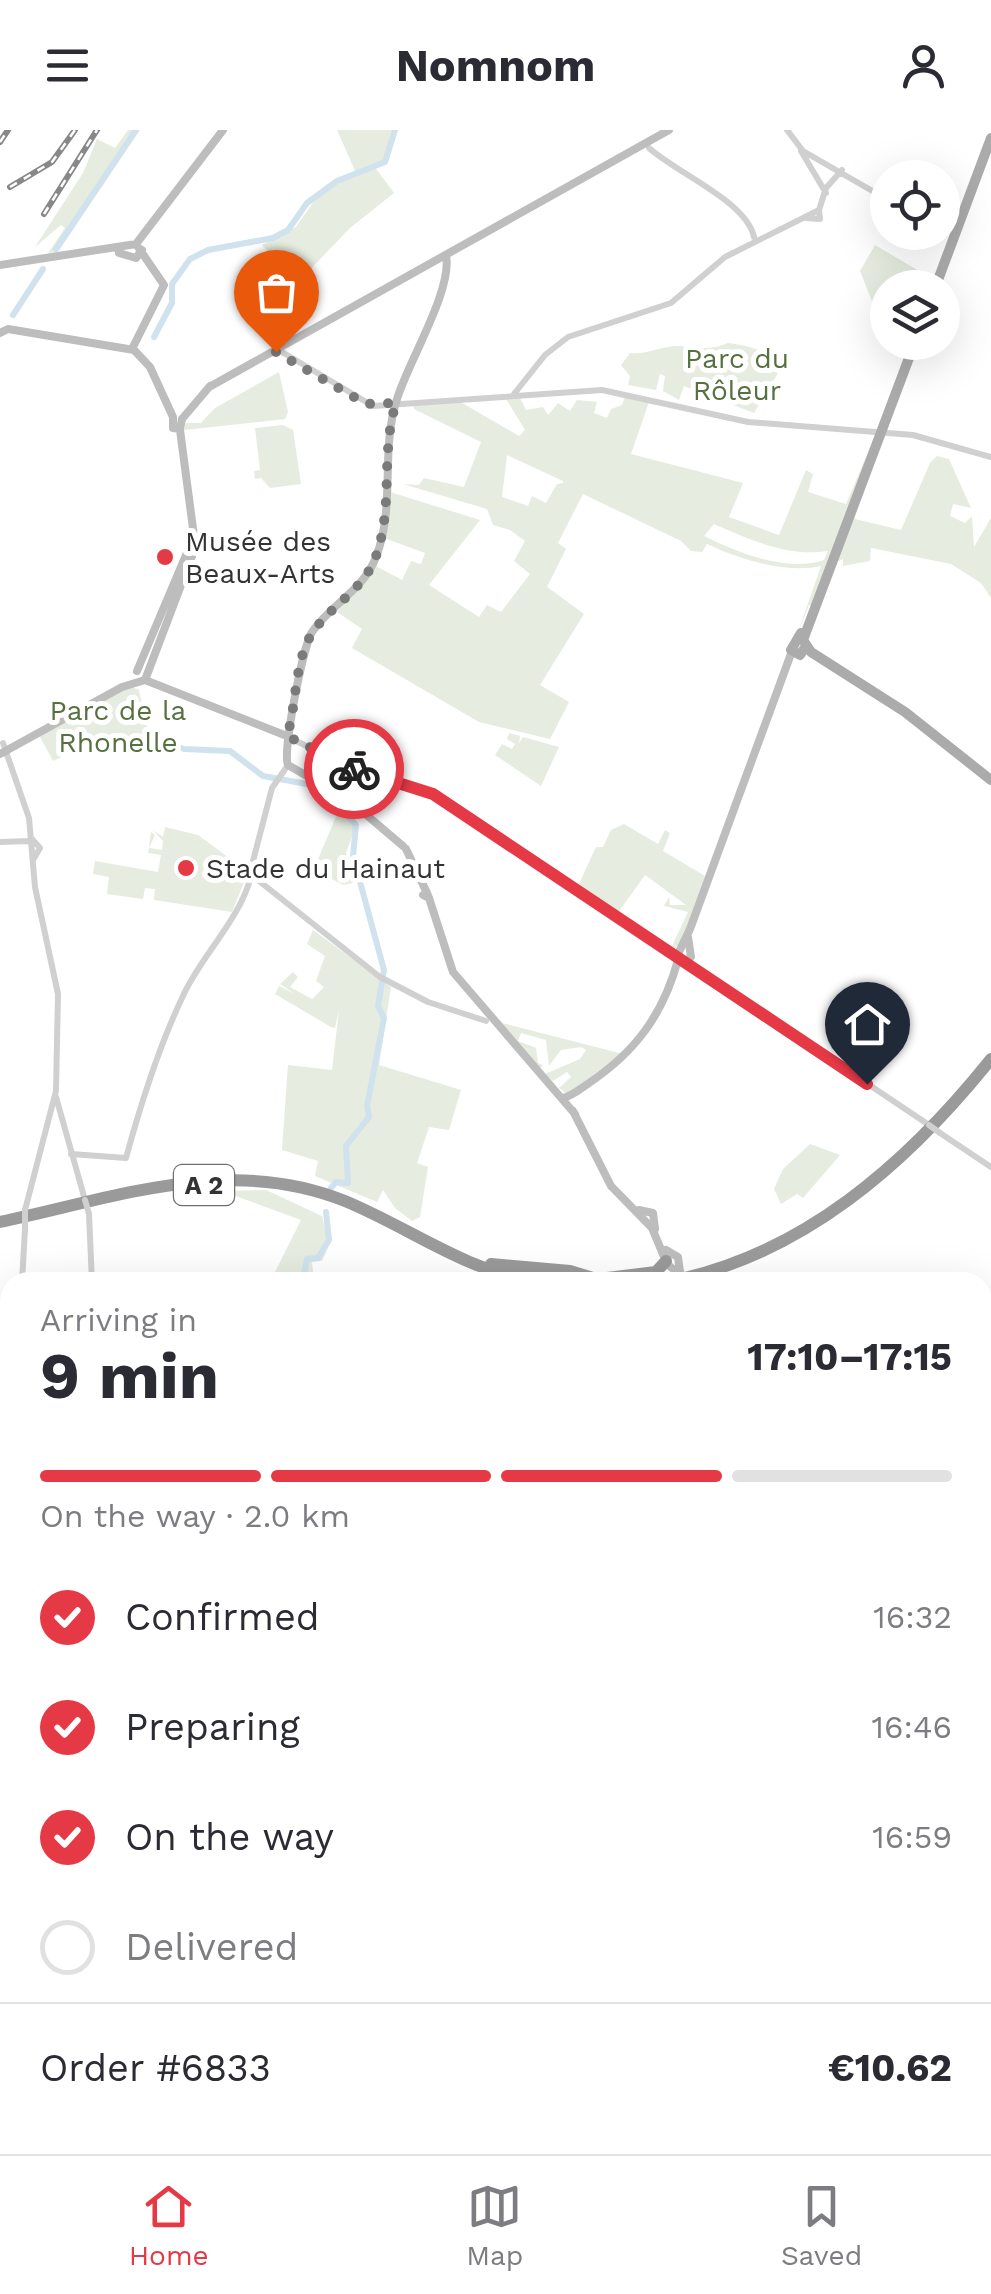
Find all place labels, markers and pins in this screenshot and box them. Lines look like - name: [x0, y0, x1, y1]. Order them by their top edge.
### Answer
- pin: [234, 250, 319, 353]
- place label: Musée des Beaux-Arts: [185, 525, 335, 590]
- marker: Musée des Beaux-Arts: [154, 546, 176, 568]
- place label: Stade du Hainaut: [206, 852, 445, 885]
- marker: Stade du Hainaut: [175, 857, 197, 879]
- pin: [825, 982, 910, 1085]

